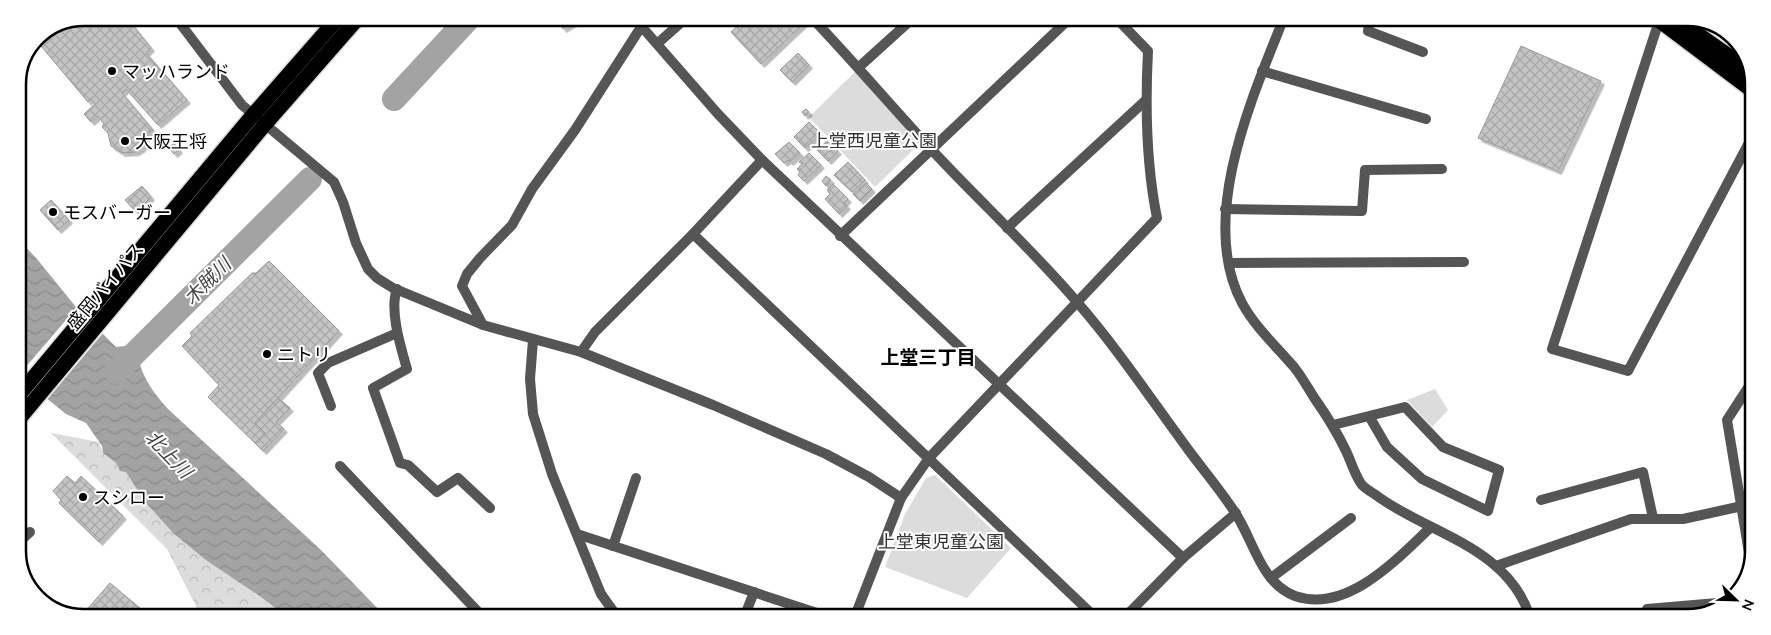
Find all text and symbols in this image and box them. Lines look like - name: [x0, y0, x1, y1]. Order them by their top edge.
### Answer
- place label: マッハランド: [122, 60, 230, 83]
- marker: マッハランド: [106, 65, 118, 77]
- park label: 上堂西児童公園: [811, 129, 937, 152]
- place label: 大阪王将: [135, 130, 207, 153]
- marker: 大阪王将: [119, 135, 131, 147]
- place label: モスバーガー: [63, 201, 171, 224]
- marker: モスバーガー: [47, 206, 59, 218]
- street label: 盛岡バイパス: [62, 237, 148, 335]
- water label: 木賊川: [178, 251, 237, 310]
- place label: ニトリ: [277, 343, 331, 366]
- district label: 上堂三丁目: [880, 345, 976, 369]
- marker: ニトリ: [261, 348, 273, 360]
- water label: 北上川: [141, 425, 199, 484]
- place label: スシロー: [93, 486, 165, 509]
- marker: スシロー: [77, 491, 89, 503]
- park label: 上堂東児童公園: [878, 530, 1004, 553]
- north arrow: [1711, 575, 1761, 625]
- text: N: [1738, 597, 1758, 613]

